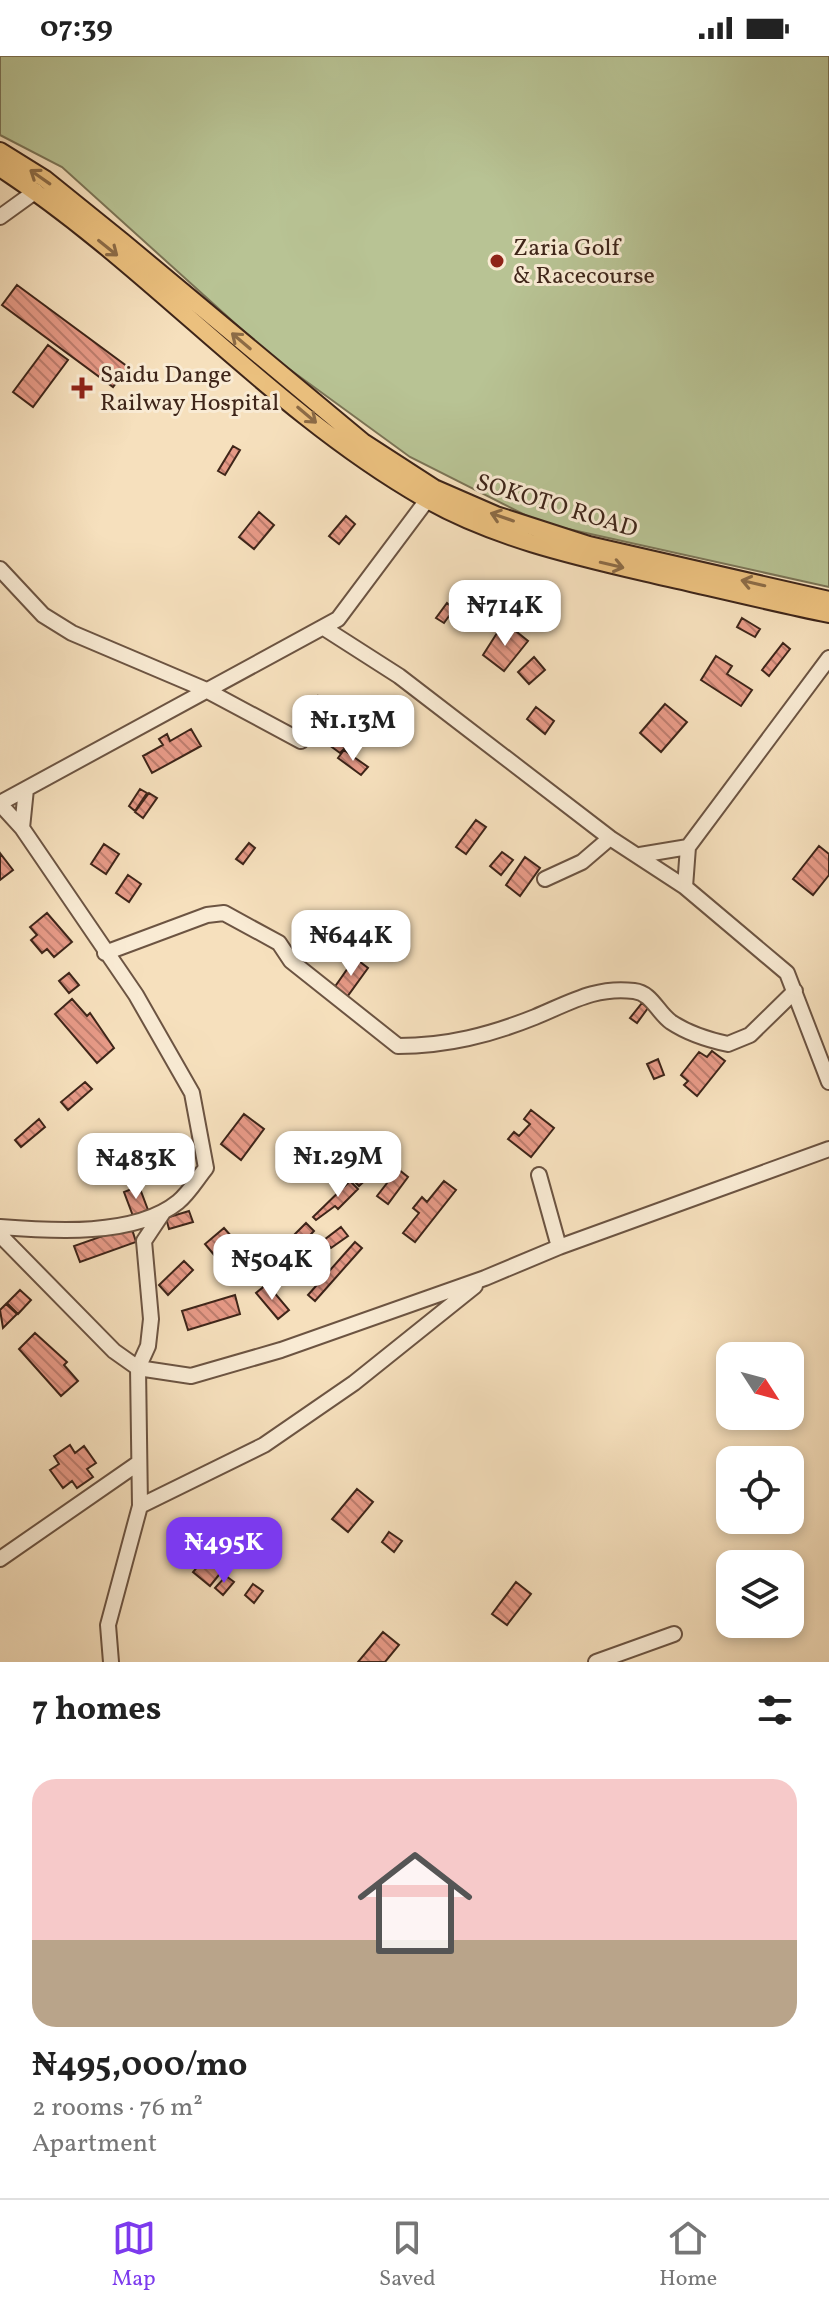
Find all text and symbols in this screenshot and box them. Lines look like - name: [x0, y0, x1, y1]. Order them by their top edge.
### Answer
- text: 07:39: [40, 7, 113, 49]
- one-way arrow: [30, 169, 52, 185]
- place label: Zaria Golf & Racecourse: [513, 232, 655, 294]
- one-way arrow: [97, 239, 117, 257]
- marker: Zaria Golf & Racecourse: [488, 252, 506, 270]
- one-way arrow: [232, 332, 252, 350]
- place label: Saidu Dange Railway Hospital: [100, 359, 279, 421]
- marker: Saidu Dange Railway Hospital: [71, 377, 93, 399]
- one-way arrow: [296, 406, 316, 424]
- street label: SOKOTO ROAD: [471, 466, 642, 548]
- one-way arrow: [489, 508, 514, 523]
- one-way arrow: [598, 558, 624, 573]
- one-way arrow: [740, 575, 766, 590]
- pin: ₦714K: [449, 580, 561, 648]
- text: ₦714K: [467, 588, 543, 624]
- pin: ₦1.13M: [288, 695, 418, 763]
- text: ₦1.13M: [310, 703, 396, 739]
- pin: ₦644K: [295, 910, 407, 978]
- text: ₦644K: [309, 918, 393, 954]
- pin: ₦1.29M: [273, 1131, 403, 1199]
- pin: ₦483K: [80, 1133, 192, 1201]
- text: ₦1.29M: [293, 1139, 383, 1175]
- text: ₦483K: [96, 1141, 176, 1177]
- pin: ₦504K: [216, 1234, 328, 1302]
- text: ₦504K: [231, 1242, 313, 1278]
- north arrow: [716, 1342, 804, 1430]
- map controls: [716, 1342, 804, 1638]
- button: locate: [716, 1446, 804, 1534]
- pin: ₦495K: [168, 1517, 280, 1585]
- text: ₦495K: [184, 1525, 264, 1561]
- button: layers: [716, 1550, 804, 1638]
- text: 7 homes: [32, 1687, 161, 1734]
- icon: filters: [753, 1688, 797, 1732]
- icon: home: [343, 1831, 487, 1975]
- text: ₦495,000/mo: [32, 2043, 248, 2090]
- text: 2 rooms · 76 m²: [32, 2090, 203, 2126]
- text: Apartment: [32, 2126, 157, 2162]
- tab: Map: [112, 2216, 156, 2295]
- tab: Saved: [379, 2216, 436, 2295]
- tab: Home: [659, 2216, 717, 2295]

